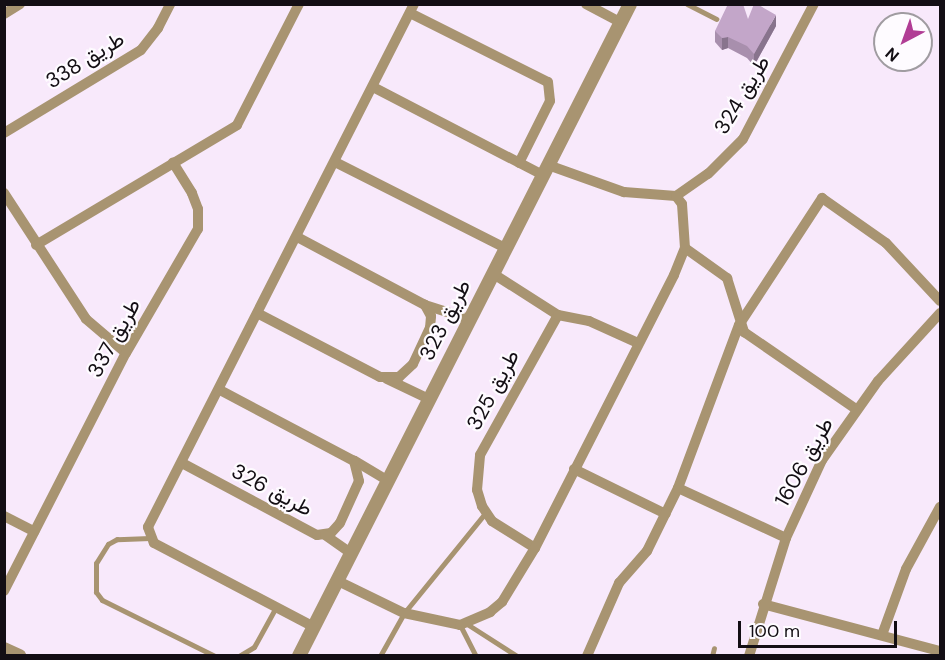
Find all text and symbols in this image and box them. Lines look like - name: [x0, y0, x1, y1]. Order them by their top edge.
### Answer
- north arrow: [873, 12, 933, 72]
- street label: طريق 338: [41, 26, 129, 94]
- text: N: [881, 43, 903, 66]
- street label: طريق 324: [709, 51, 775, 139]
- street label: طريق 323: [414, 276, 476, 364]
- street label: طريق 337: [82, 294, 146, 382]
- street label: طريق 325: [461, 345, 525, 435]
- street label: طريق 1606: [769, 413, 839, 511]
- street label: طريق 326: [227, 458, 317, 522]
- scale bar: [741, 609, 900, 647]
- text: 100 m: [749, 619, 800, 643]

